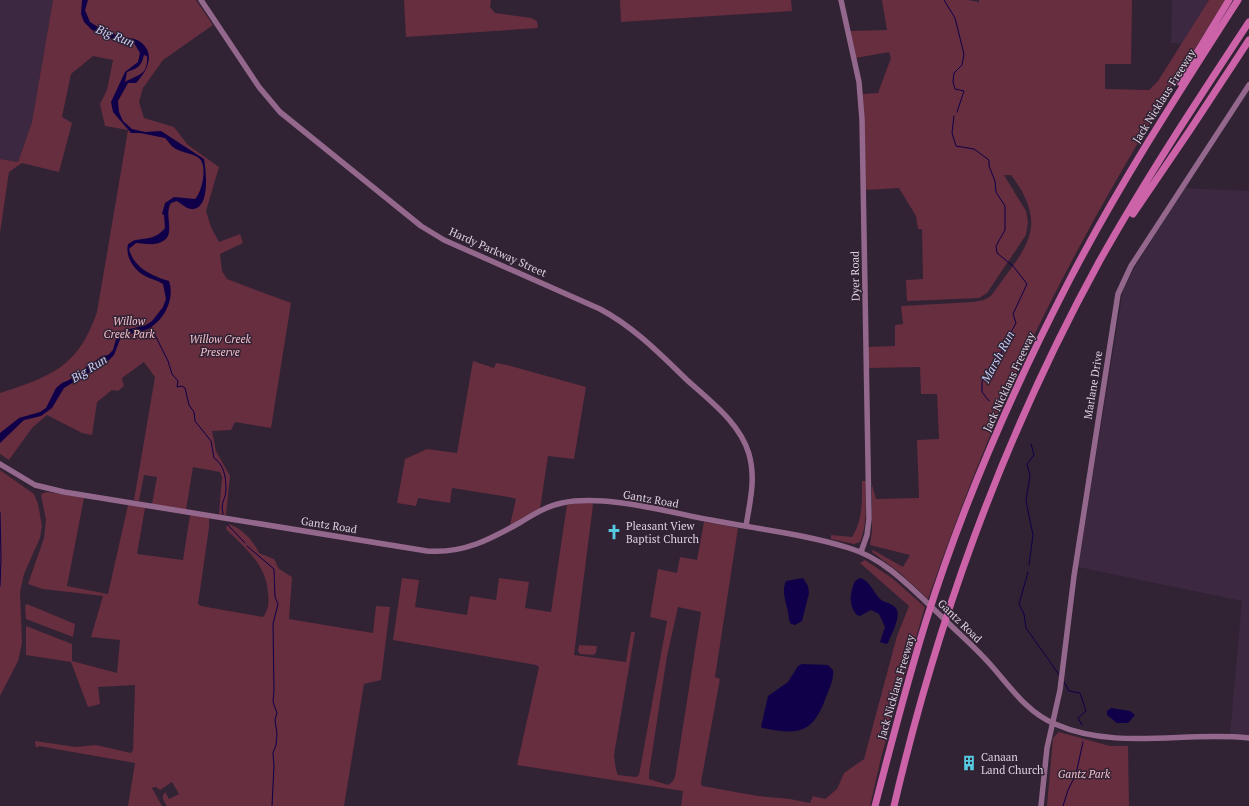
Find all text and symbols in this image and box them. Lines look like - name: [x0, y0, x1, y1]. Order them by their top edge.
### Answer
- water label: Big Run: [93, 21, 137, 50]
- street label: Jack Nicklaus Freeway: [1129, 46, 1199, 145]
- street label: Hardy Parkway Street: [447, 224, 549, 280]
- street label: Dyer Road: [848, 251, 862, 301]
- park label: Willow Creek Park: [104, 314, 155, 341]
- water label: Marsh Run: [977, 328, 1017, 386]
- street label: Jack Nicklaus Freeway: [980, 330, 1038, 434]
- park label: Willow Creek Preserve: [189, 332, 252, 359]
- street label: Marlane Drive: [1081, 349, 1105, 420]
- water label: Big Run: [67, 352, 110, 386]
- street label: Gantz Road: [622, 487, 680, 511]
- street label: Gantz Road: [300, 514, 358, 536]
- place label: Pleasant View Baptist Church: [626, 519, 700, 546]
- church icon: Pleasant View Baptist Church: [605, 523, 623, 541]
- street label: Gantz Road: [935, 596, 985, 646]
- street label: Jack Nicklaus Freeway: [874, 633, 918, 741]
- place label: Canaan Land Church: [981, 750, 1044, 777]
- building icon: Canaan Land Church: [960, 754, 978, 772]
- park label: Gantz Park: [1058, 767, 1111, 781]

